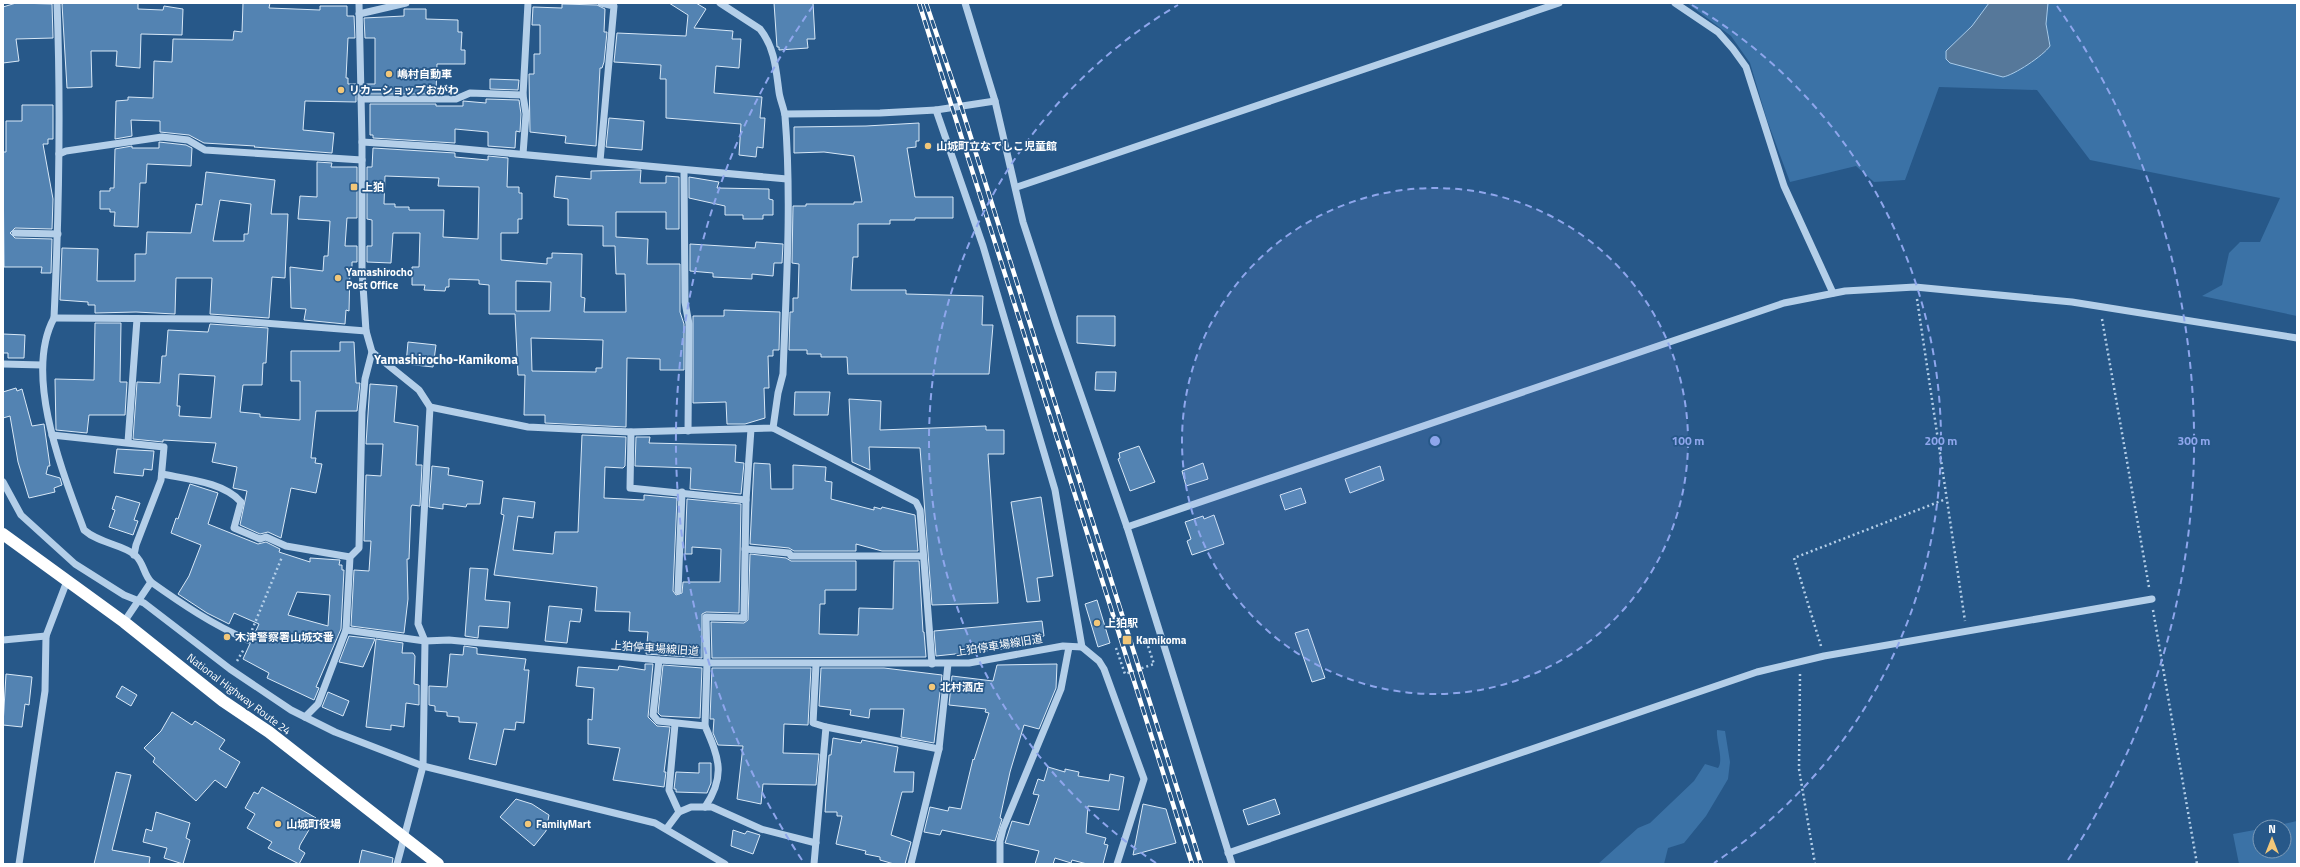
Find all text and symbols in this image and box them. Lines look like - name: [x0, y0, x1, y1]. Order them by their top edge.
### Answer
- place label: 嶋村自動車: [397, 66, 452, 82]
- marker: 嶋村自動車: [384, 69, 394, 79]
- place label: リカーショップおがわ: [349, 82, 459, 98]
- marker: リカーショップおがわ: [336, 85, 346, 95]
- place label: 山城町立なでしこ児童館: [936, 138, 1057, 154]
- marker: 山城町立なでしこ児童館: [923, 141, 933, 151]
- place label: 上狛: [362, 179, 384, 195]
- marker: 上狛: [349, 182, 359, 192]
- place label: Yamashirocho Post Office: [346, 264, 413, 293]
- marker: Yamashirocho Post Office: [333, 273, 343, 283]
- district label: Yamashirocho-Kamikoma: [374, 349, 518, 369]
- text: 100 m: [1672, 431, 1704, 450]
- text: 200 m: [1925, 431, 1957, 450]
- text: 300 m: [2178, 431, 2210, 450]
- centre of rings: [1428, 434, 1442, 448]
- place label: 上狛駅: [1105, 615, 1138, 631]
- marker: 上狛駅: [1092, 618, 1102, 628]
- place label: 木津警察署山城交番: [235, 629, 334, 645]
- street label: 上狛停車場線旧道: [954, 630, 1044, 660]
- marker: 木津警察署山城交番: [222, 632, 232, 642]
- place label: Kamikoma: [1136, 632, 1187, 648]
- marker: Kamikoma: [1121, 634, 1133, 646]
- street label: 上狛停車場線旧道: [611, 637, 699, 659]
- street label: National Highway Route 24: [184, 649, 294, 739]
- place label: 北村酒店: [940, 679, 984, 695]
- marker: 北村酒店: [927, 682, 937, 692]
- place label: 山城町役場: [286, 816, 341, 832]
- place label: FamilyMart: [536, 816, 591, 832]
- marker: 山城町役場: [273, 819, 283, 829]
- marker: FamilyMart: [523, 819, 533, 829]
- north arrow: [2252, 819, 2292, 859]
- text: N: [2268, 821, 2276, 837]

